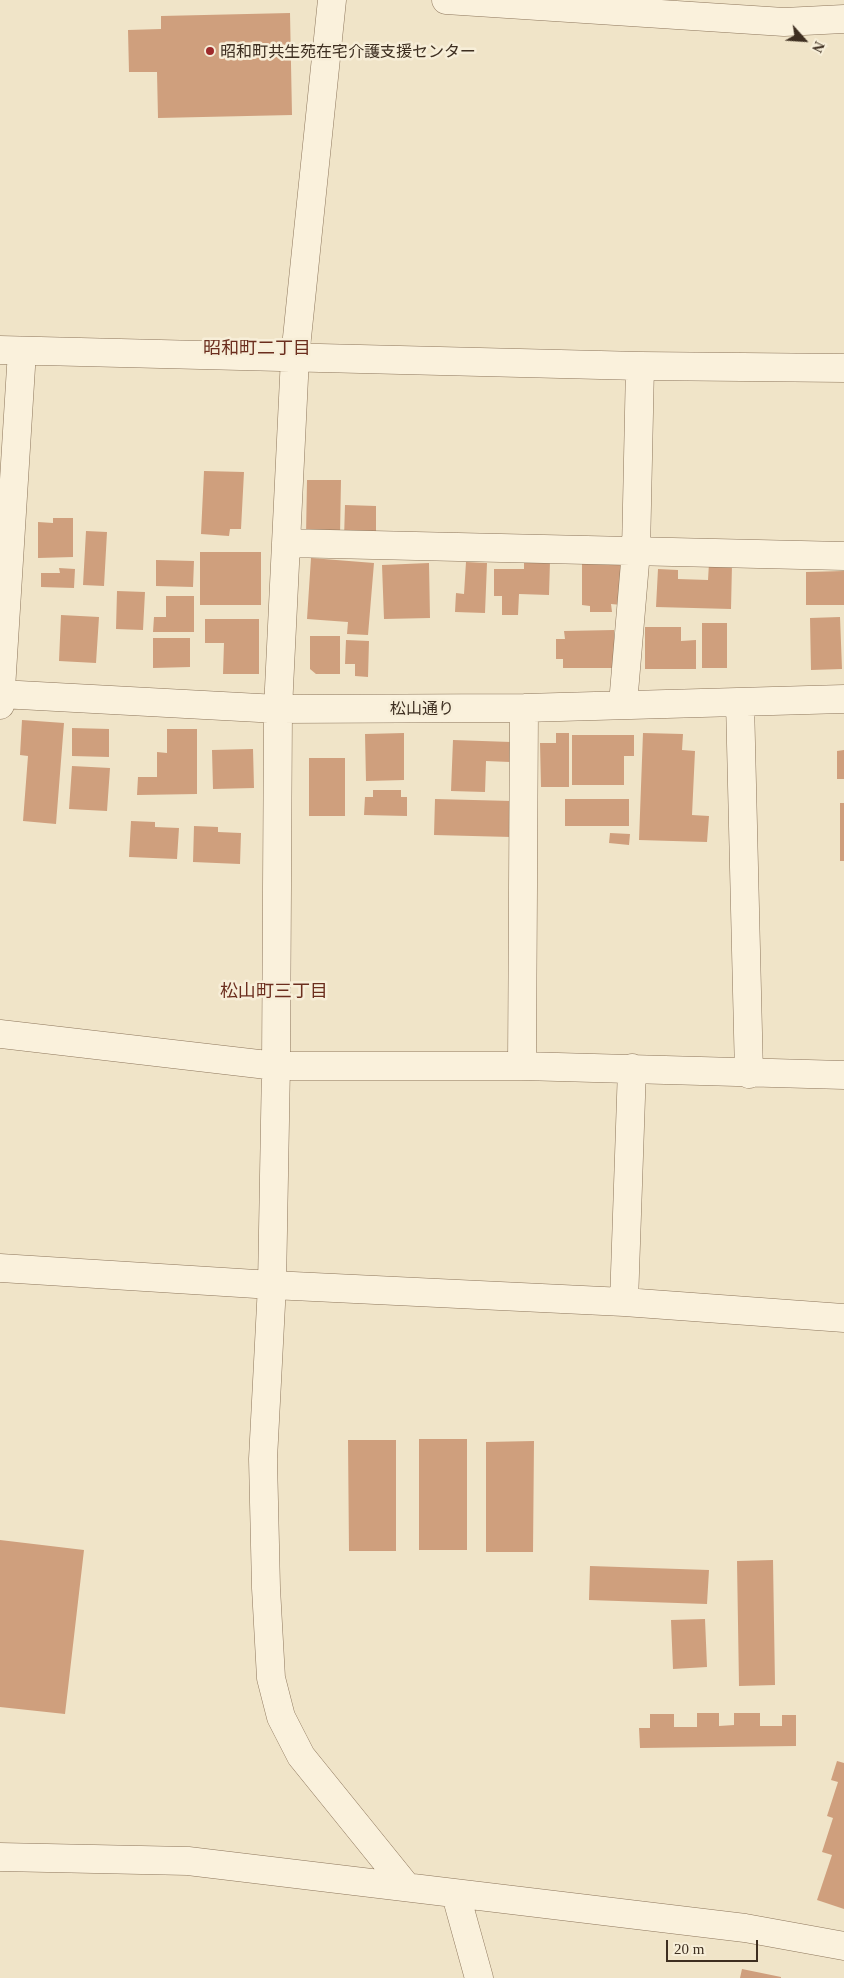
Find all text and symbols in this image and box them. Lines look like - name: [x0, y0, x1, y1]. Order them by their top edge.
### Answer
- north arrow: [779, 15, 829, 65]
- text: N: [809, 39, 827, 55]
- place label: 昭和町共生苑在宅介護支援センター: [220, 41, 476, 61]
- marker: 昭和町共生苑在宅介護支援センター: [204, 45, 216, 57]
- district label: 昭和町二丁目: [203, 336, 311, 358]
- street label: 松山通り: [390, 698, 454, 718]
- district label: 松山町三丁目: [220, 979, 328, 1001]
- scale bar: [669, 1930, 762, 1962]
- text: 20 m: [674, 1941, 704, 1957]

